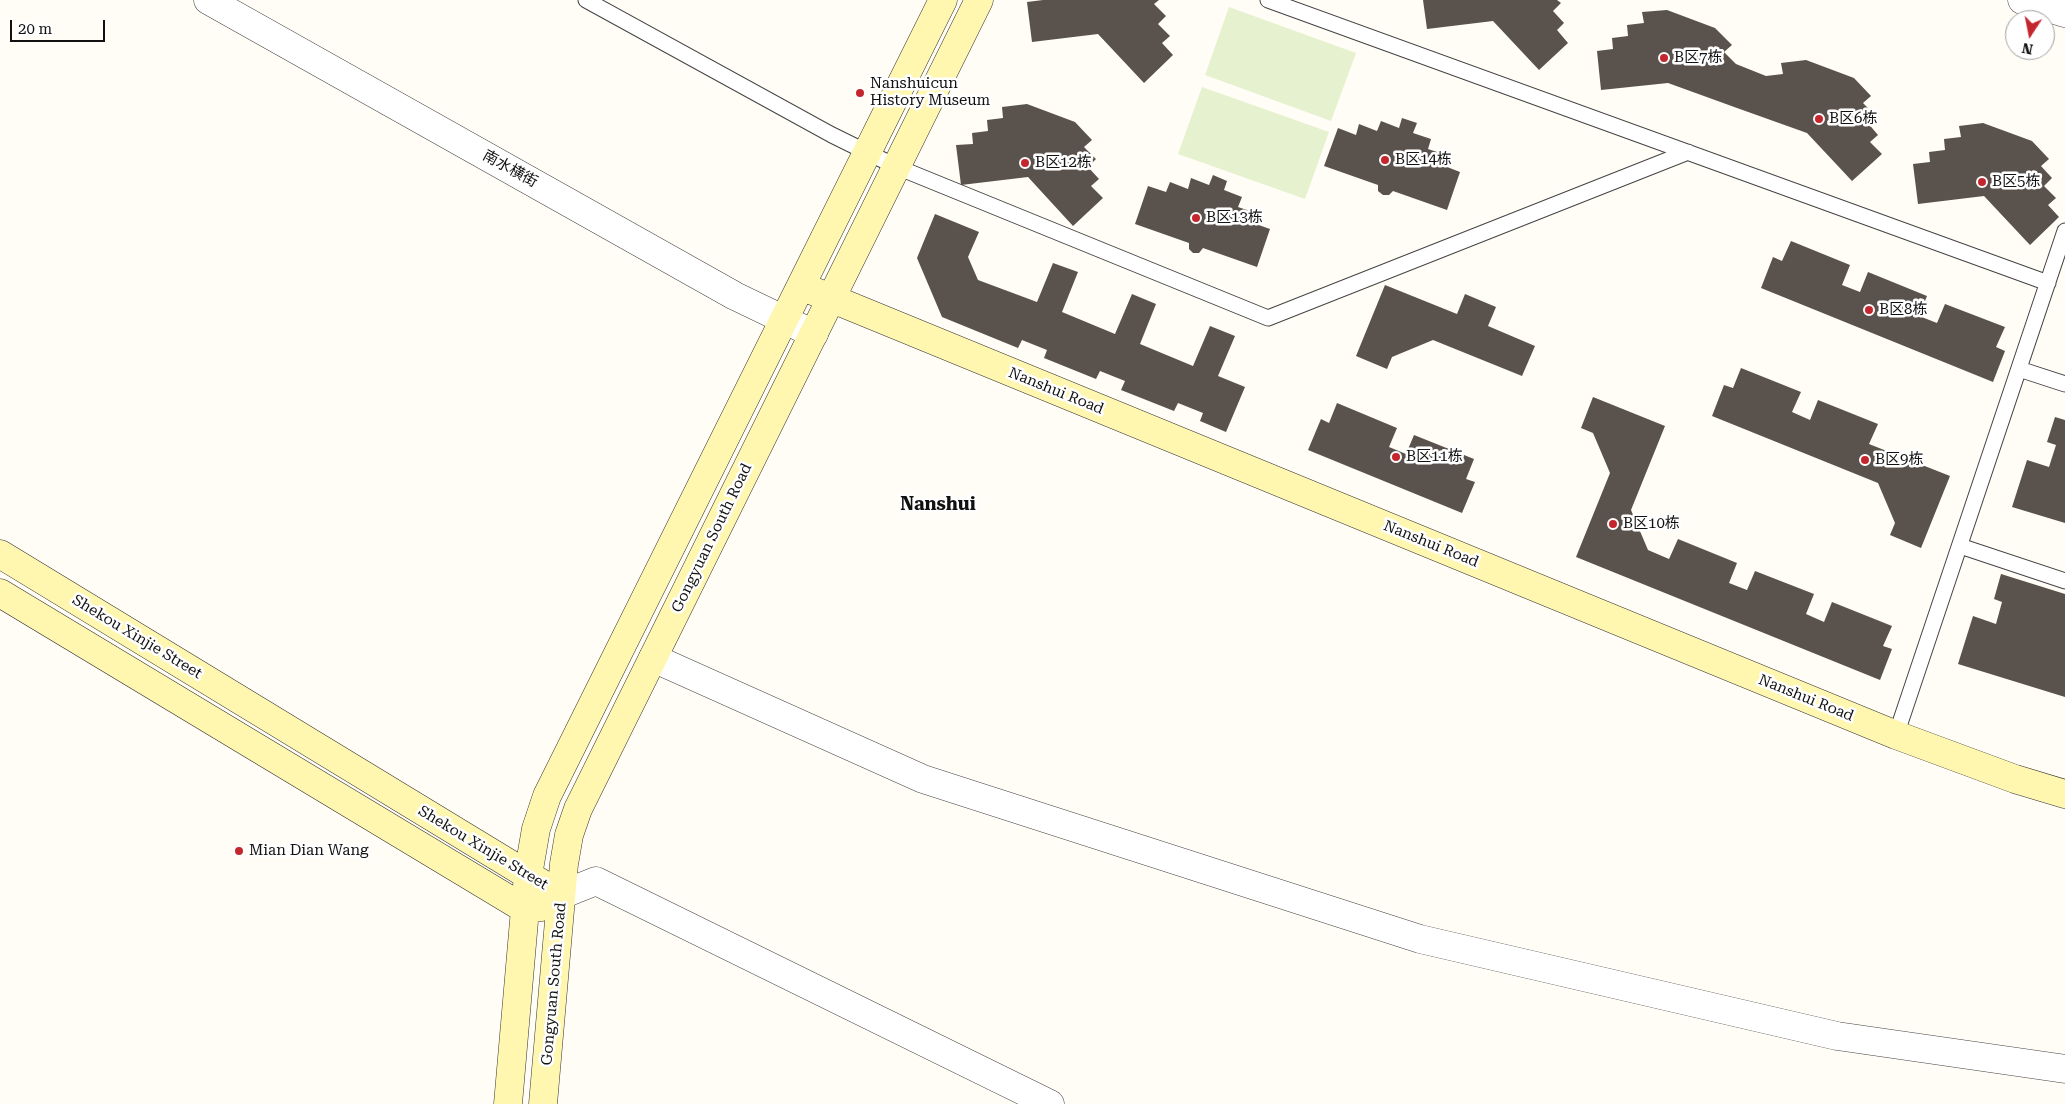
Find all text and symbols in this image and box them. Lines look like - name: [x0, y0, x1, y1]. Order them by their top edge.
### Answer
- scale bar: [12, 10, 108, 42]
- north arrow: [2005, 10, 2055, 60]
- text: 20 m: [18, 20, 52, 38]
- text: N: [2021, 40, 2034, 58]
- place label: B区7栋: [1674, 49, 1722, 67]
- marker: B区7栋: [1658, 52, 1670, 64]
- place label: Nanshuicun History Museum: [870, 75, 990, 110]
- marker: Nanshuicun History Museum: [854, 87, 866, 99]
- place label: B区6栋: [1829, 110, 1877, 128]
- marker: B区6栋: [1813, 113, 1825, 125]
- street label: 南水横街: [479, 147, 541, 191]
- place label: B区14栋: [1395, 151, 1452, 169]
- place label: B区12栋: [1035, 154, 1092, 172]
- marker: B区14栋: [1379, 154, 1391, 166]
- marker: B区12栋: [1019, 157, 1031, 169]
- place label: B区5栋: [1992, 173, 2040, 191]
- marker: B区5栋: [1976, 176, 1988, 188]
- place label: B区13栋: [1206, 209, 1263, 227]
- marker: B区13栋: [1190, 212, 1202, 224]
- place label: B区8栋: [1879, 301, 1927, 319]
- marker: B区8栋: [1863, 304, 1875, 316]
- street label: Nanshui Road: [1006, 364, 1106, 418]
- place label: B区11栋: [1406, 448, 1463, 466]
- marker: B区11栋: [1390, 451, 1402, 463]
- place label: B区9栋: [1875, 451, 1923, 469]
- marker: B区9栋: [1859, 454, 1871, 466]
- street label: Gongyuan South Road: [668, 461, 756, 615]
- district label: Nanshui: [900, 494, 976, 516]
- place label: B区10栋: [1623, 515, 1680, 533]
- street label: Nanshui Road: [1381, 517, 1481, 571]
- marker: B区10栋: [1607, 518, 1619, 530]
- street label: Shekou Xinjie Street: [69, 591, 205, 683]
- street label: Nanshui Road: [1756, 671, 1856, 725]
- street label: Shekou Xinjie Street: [415, 802, 551, 894]
- place label: Mian Dian Wang: [249, 842, 369, 860]
- marker: Mian Dian Wang: [233, 845, 245, 857]
- street label: Gongyuan South Road: [538, 902, 570, 1066]

